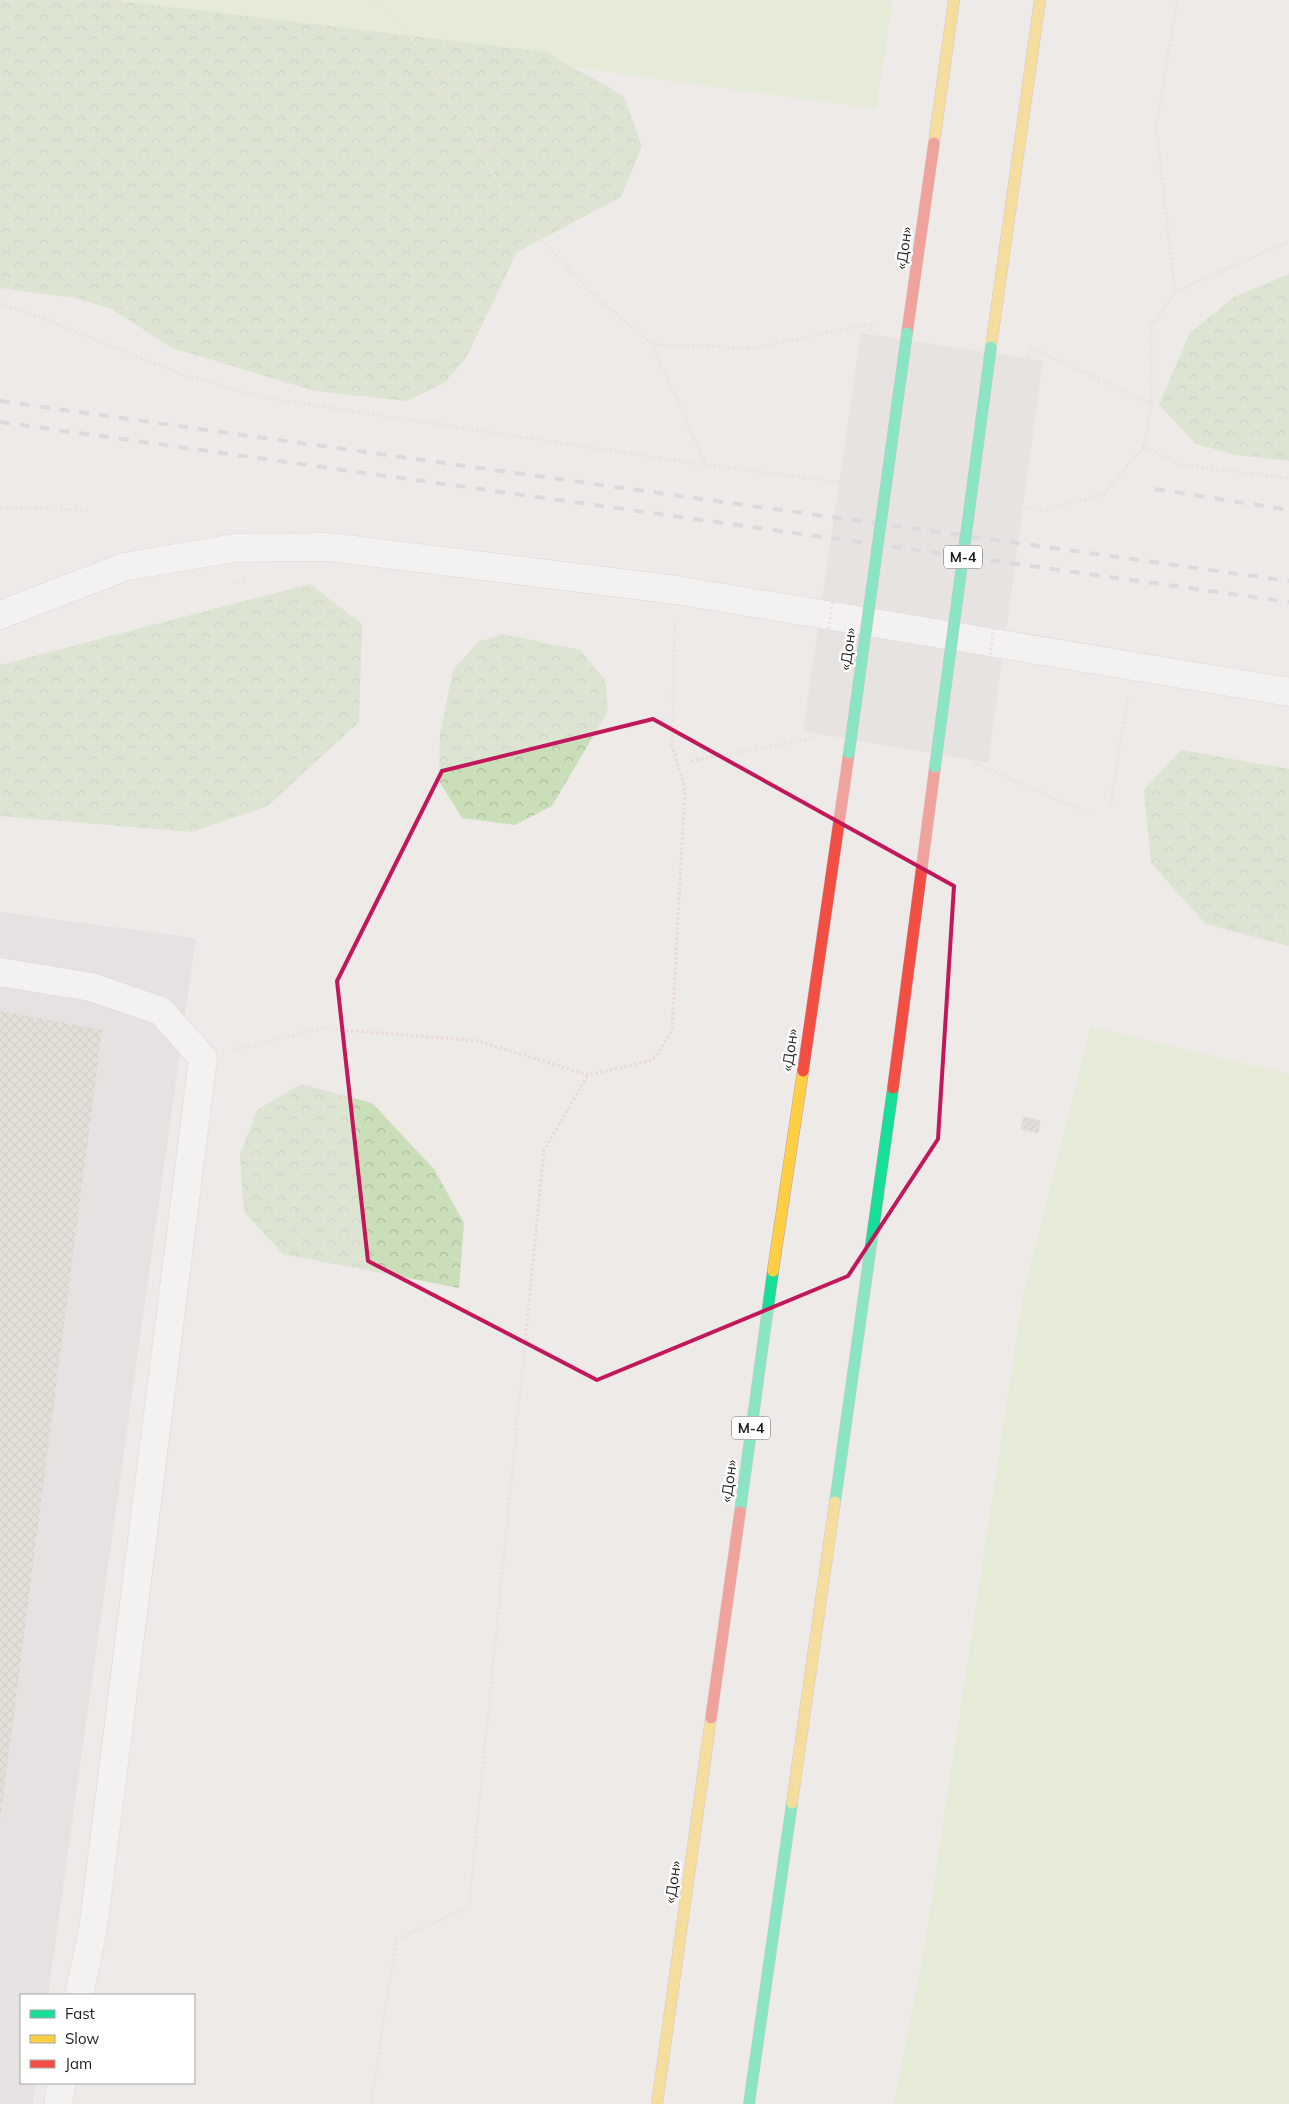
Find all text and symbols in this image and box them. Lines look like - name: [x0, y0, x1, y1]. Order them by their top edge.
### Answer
- street label: «Дон»: [891, 225, 916, 271]
- road number: М-4: [944, 546, 982, 568]
- street label: «Дон»: [835, 626, 860, 672]
- street label: «Дон»: [777, 1027, 802, 1073]
- road number: М-4: [732, 1416, 770, 1440]
- street label: «Дон»: [716, 1458, 741, 1504]
- street label: «Дон»: [660, 1859, 685, 1905]
- legend: [20, 1994, 195, 2084]
- text: Fast: [65, 2004, 95, 2023]
- text: Slow: [65, 2029, 99, 2048]
- text: Jam: [65, 2054, 92, 2073]

